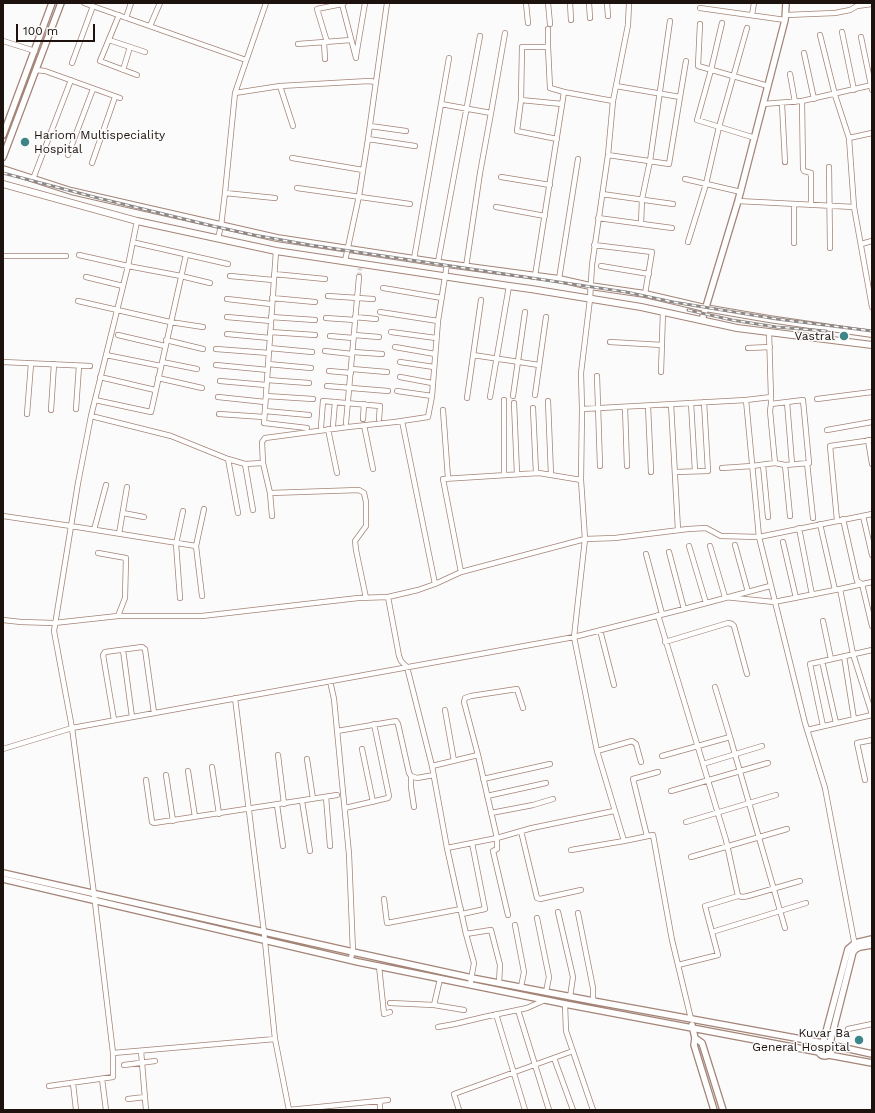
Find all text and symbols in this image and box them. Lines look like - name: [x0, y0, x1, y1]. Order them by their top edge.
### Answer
- scale bar: [18, 16, 97, 42]
- text: 100 m: [23, 24, 58, 38]
- place label: Hariom Multispeciality Hospital: [34, 128, 165, 156]
- marker: Hariom Multispeciality Hospital: [19, 136, 31, 148]
- place label: Vastral: [795, 329, 835, 343]
- marker: Vastral: [838, 330, 850, 342]
- place label: Kuvar Ba General Hospital: [752, 1026, 850, 1054]
- marker: Kuvar Ba General Hospital: [853, 1034, 865, 1046]

